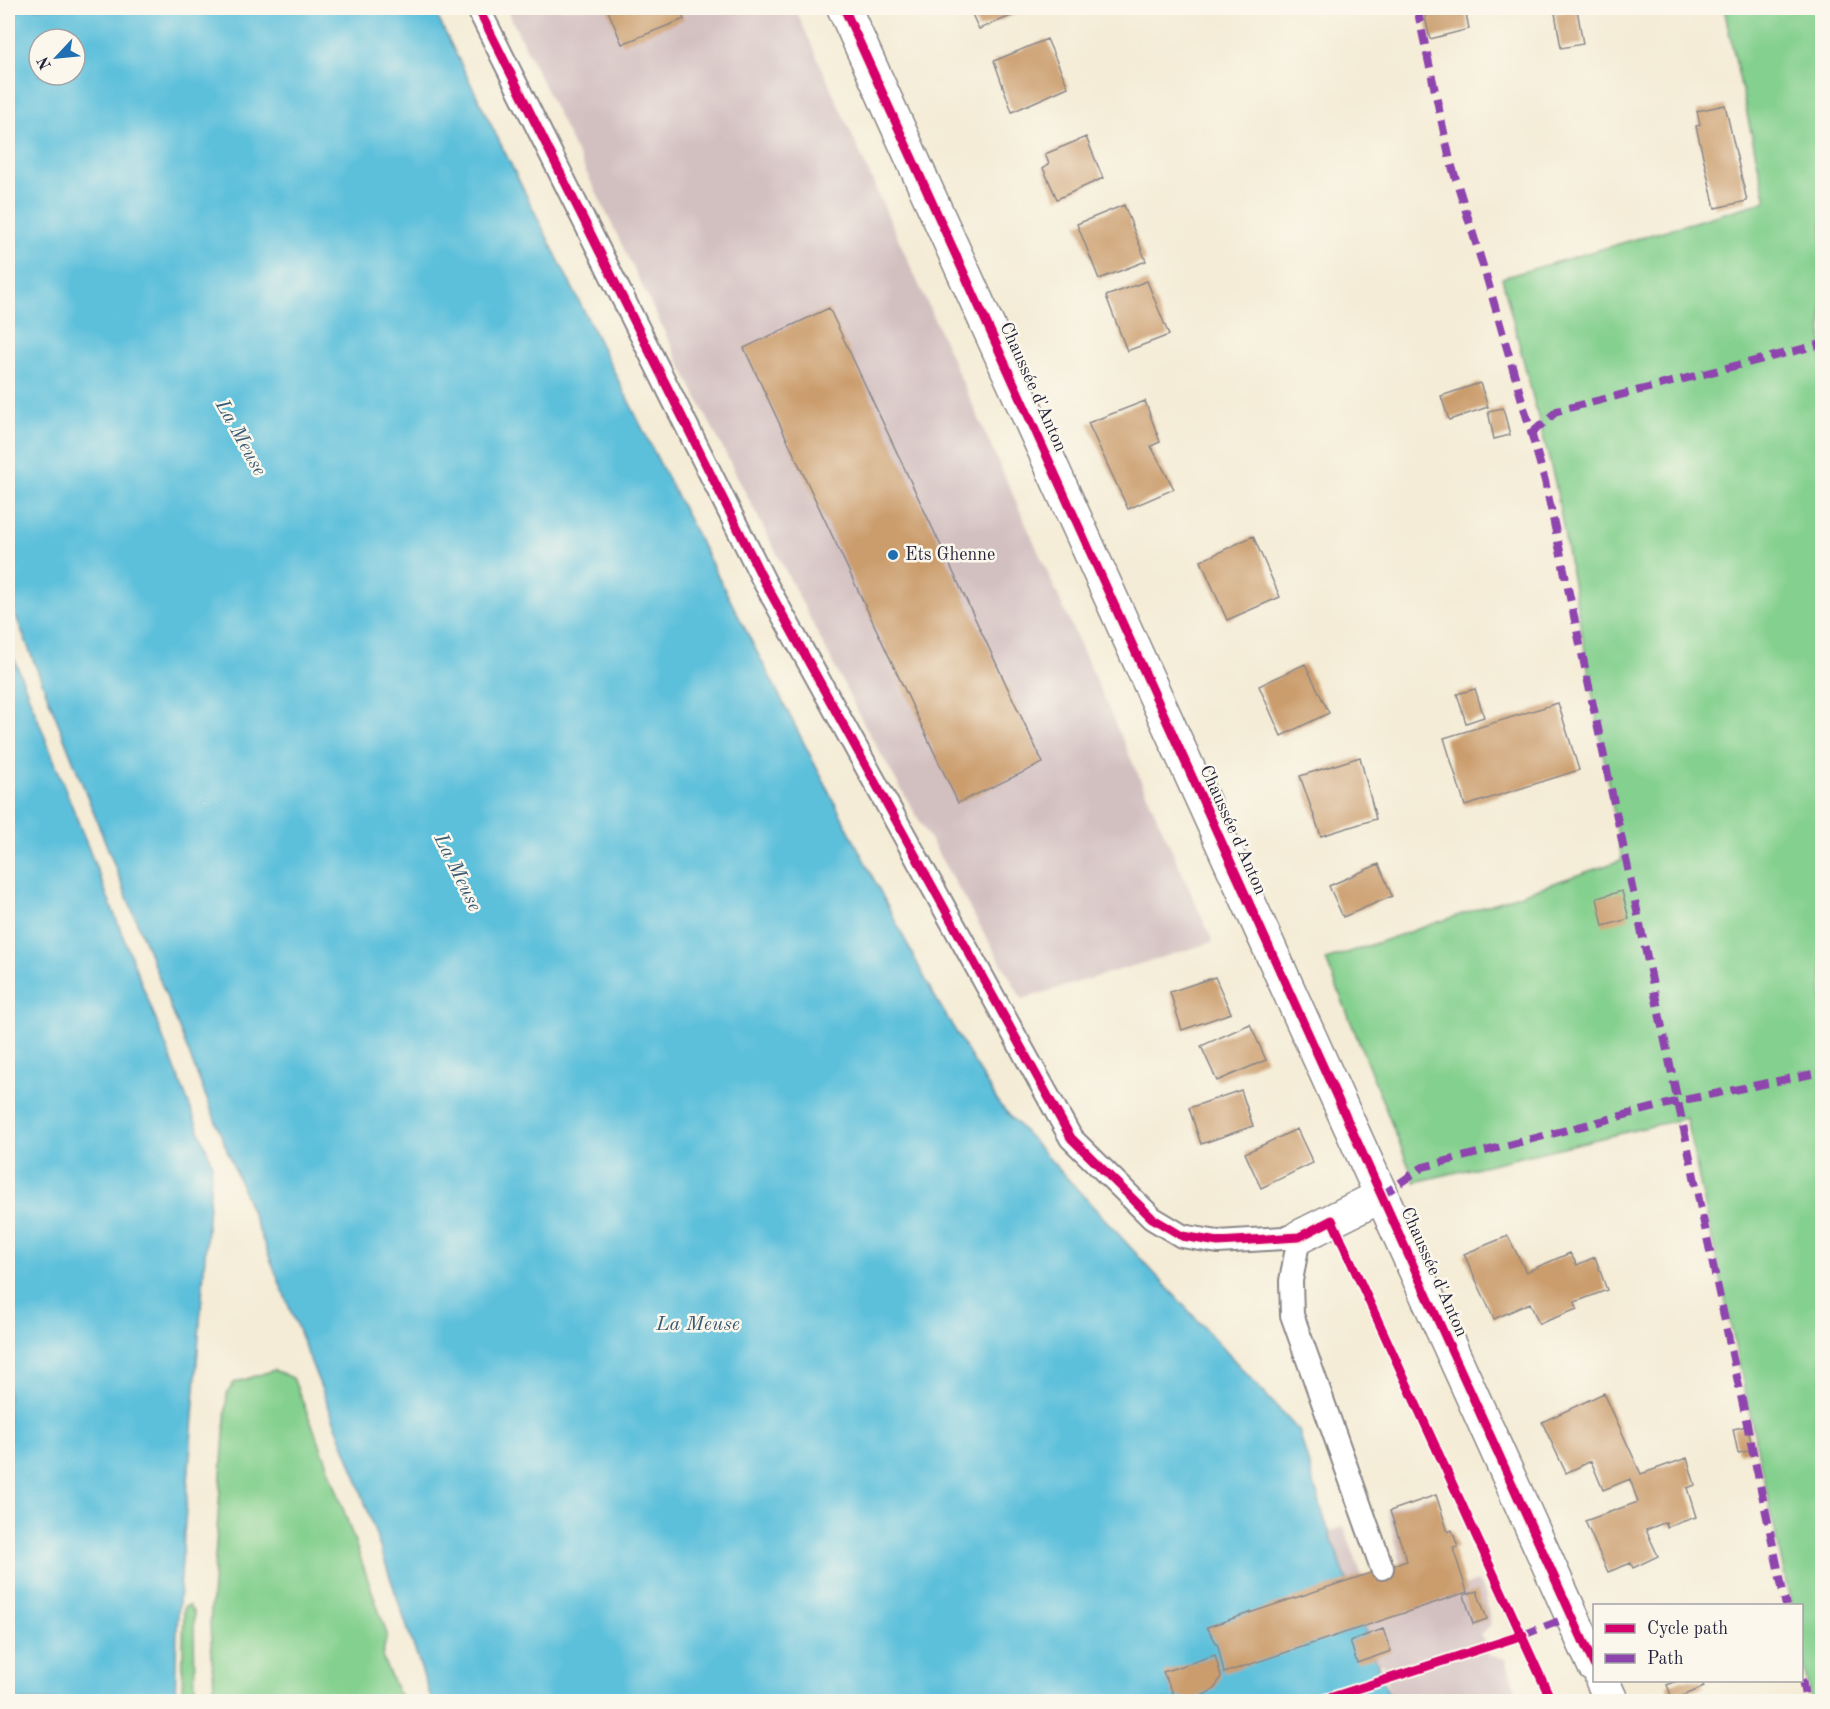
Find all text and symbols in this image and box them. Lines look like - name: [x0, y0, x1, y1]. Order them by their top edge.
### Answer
- north arrow: [27, 27, 87, 87]
- text: N: [35, 53, 55, 72]
- street label: Chaussée d'Anton: [996, 320, 1070, 455]
- water label: La Meuse: [210, 396, 269, 480]
- place label: Ets Ghenne: [905, 546, 995, 564]
- marker: Ets Ghenne: [886, 548, 900, 562]
- street label: Chaussée d'Anton: [1196, 763, 1270, 898]
- water label: La Meuse: [429, 830, 484, 915]
- street label: Chaussée d'Anton: [1397, 1205, 1471, 1340]
- water label: La Meuse: [655, 1315, 740, 1335]
- legend: [1593, 1604, 1803, 1682]
- text: Cycle path: [1647, 1620, 1728, 1638]
- text: Path: [1647, 1650, 1684, 1668]

